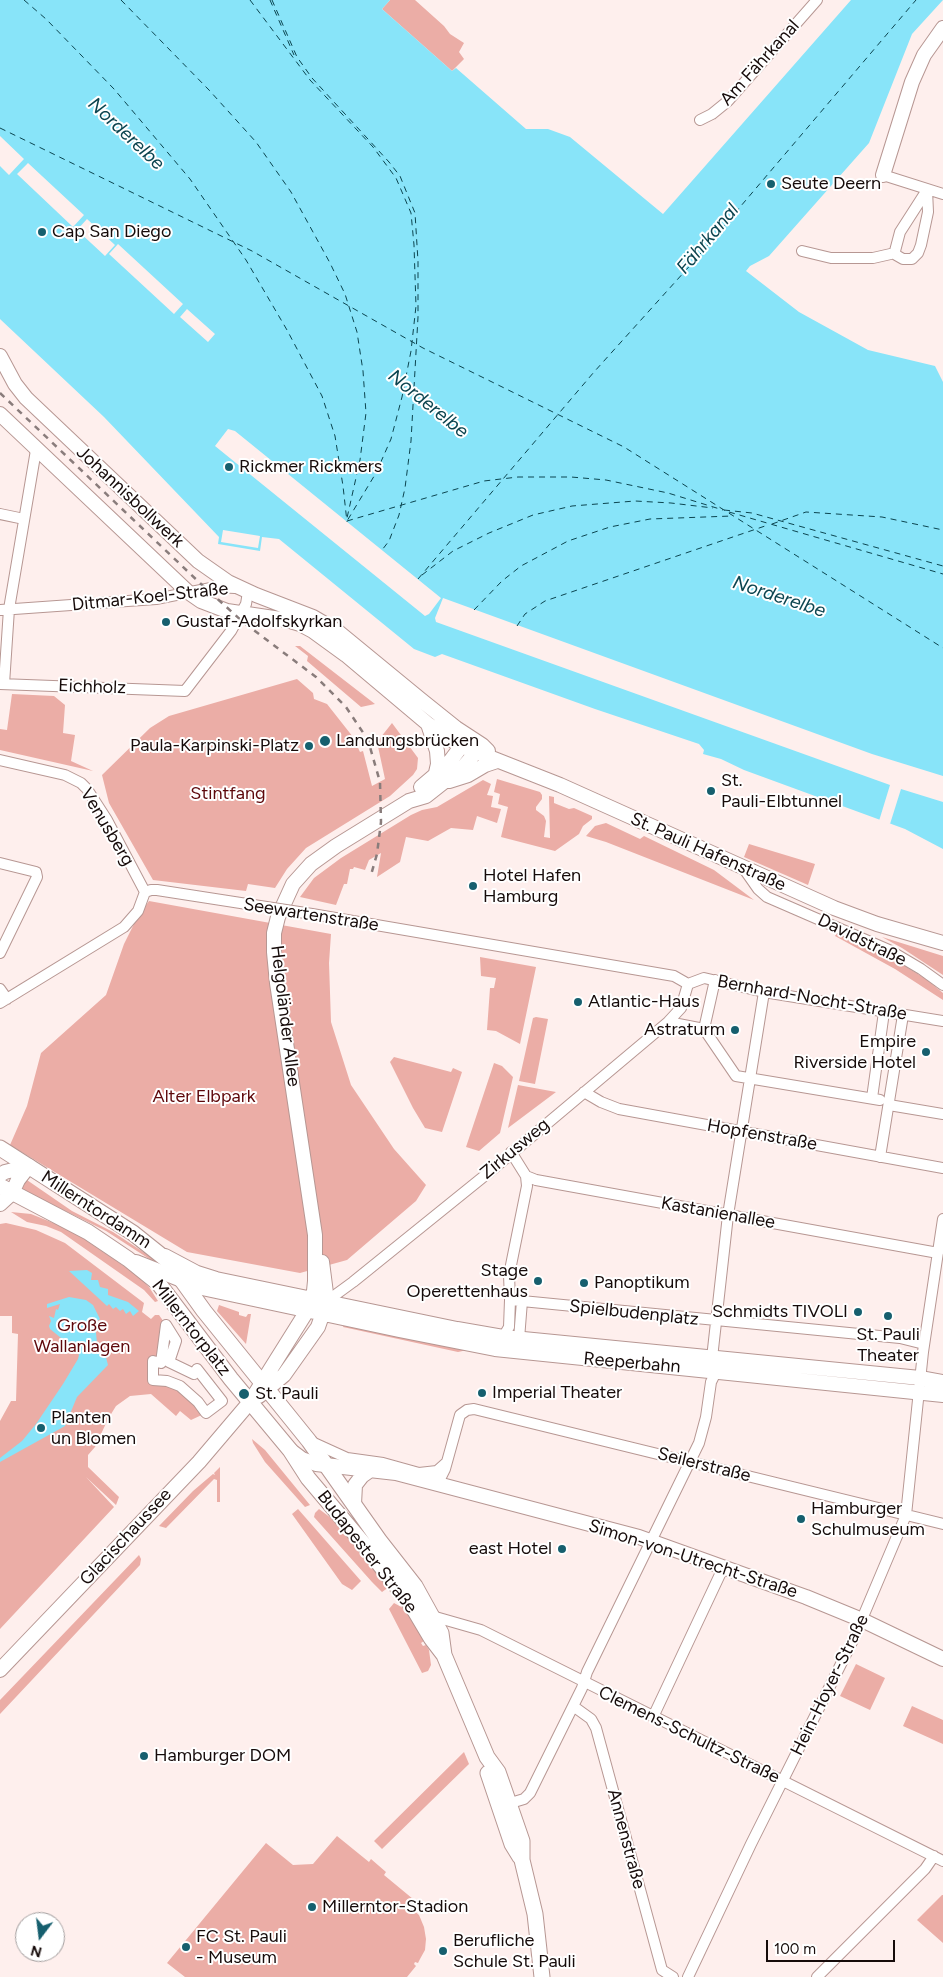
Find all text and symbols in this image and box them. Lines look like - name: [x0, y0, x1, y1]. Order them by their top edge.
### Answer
- street label: Am Fährkanal: [716, 16, 804, 110]
- water label: Norderelbe: [83, 93, 169, 175]
- place label: Seute Deern: [781, 173, 881, 195]
- marker: Seute Deern: [765, 178, 777, 190]
- water label: Fährkanal: [672, 199, 744, 279]
- place label: Cap San Diego: [52, 221, 171, 243]
- marker: Cap San Diego: [36, 226, 48, 238]
- water label: Norderelbe: [383, 365, 473, 443]
- street label: Johannisbollwerk: [72, 442, 188, 552]
- place label: Rickmer Rickmers: [239, 456, 382, 478]
- marker: Rickmer Rickmers: [223, 461, 235, 473]
- water label: Norderelbe: [730, 571, 828, 623]
- street label: Ditmar-Koel-Straße: [71, 578, 229, 616]
- place label: Gustaf-Adolfskyrkan: [176, 611, 342, 633]
- marker: Gustaf-Adolfskyrkan: [160, 616, 172, 628]
- street label: Eichholz: [58, 675, 126, 699]
- place label: Landungsbrücken: [336, 730, 479, 752]
- marker: Landungsbrücken: [318, 734, 332, 748]
- place label: Paula-Karpinski-Platz: [130, 735, 299, 757]
- marker: Paula-Karpinski-Platz: [303, 740, 315, 752]
- place label: St. Pauli-Elbtunnel: [721, 770, 842, 812]
- park label: Stintfang: [190, 783, 266, 805]
- street label: Venusberg: [75, 784, 139, 870]
- marker: St. Pauli-Elbtunnel: [705, 785, 717, 797]
- street label: St. Pauli Hafenstraße: [627, 808, 789, 896]
- place label: Hotel Hafen Hamburg: [483, 865, 581, 908]
- marker: Hotel Hafen Hamburg: [467, 880, 479, 892]
- street label: Seewartenstraße: [242, 894, 380, 936]
- street label: Davidstraße: [814, 909, 910, 971]
- street label: Helgoländer Allee: [266, 944, 304, 1088]
- street label: Bernhard-Nocht-Straße: [716, 971, 908, 1025]
- place label: Atlantic-Haus: [588, 991, 700, 1013]
- marker: Atlantic-Haus: [572, 996, 584, 1008]
- place label: Astraturm: [644, 1019, 725, 1041]
- marker: Astraturm: [729, 1024, 741, 1036]
- place label: Empire Riverside Hotel: [794, 1031, 916, 1074]
- marker: Empire Riverside Hotel: [920, 1046, 932, 1058]
- park label: Alter Elbpark: [152, 1086, 256, 1108]
- street label: Zirkusweg: [476, 1114, 554, 1184]
- street label: Hopfenstraße: [705, 1115, 819, 1155]
- street label: Millerntordamm: [37, 1166, 155, 1254]
- street label: Kastanienallee: [659, 1192, 777, 1234]
- place label: Stage Operettenhaus: [407, 1260, 528, 1302]
- place label: Panoptikum: [594, 1272, 690, 1294]
- marker: Stage Operettenhaus: [532, 1275, 544, 1287]
- street label: Millerntorplatz: [147, 1276, 235, 1380]
- marker: Panoptikum: [578, 1277, 590, 1289]
- street label: Spielbudenplatz: [568, 1295, 700, 1331]
- place label: Schmidts TIVOLI: [712, 1301, 848, 1323]
- marker: Schmidts TIVOLI: [852, 1306, 864, 1318]
- marker: St. Pauli Theater: [882, 1310, 894, 1322]
- park label: Große Wallanlagen: [34, 1315, 130, 1358]
- place label: St. Pauli Theater: [856, 1324, 920, 1366]
- street label: Reeperbahn: [583, 1348, 681, 1378]
- place label: Imperial Theater: [492, 1382, 622, 1404]
- place label: St. Pauli: [255, 1383, 319, 1405]
- marker: St. Pauli: [237, 1387, 251, 1401]
- marker: Imperial Theater: [476, 1387, 488, 1399]
- place label: Planten un Blomen: [51, 1407, 136, 1450]
- marker: Planten un Blomen: [35, 1422, 47, 1434]
- street label: Seilerstraße: [655, 1443, 753, 1487]
- street label: Glacischaussee: [76, 1484, 176, 1590]
- street label: Budapester Straße: [312, 1486, 422, 1618]
- place label: Hamburger Schulmuseum: [811, 1498, 925, 1540]
- marker: Hamburger Schulmuseum: [795, 1513, 807, 1525]
- street label: Simon-von-Utrecht-Straße: [586, 1515, 800, 1603]
- place label: east Hotel: [469, 1538, 552, 1560]
- marker: east Hotel: [556, 1543, 568, 1555]
- street label: Hein-Hoyer-Straße: [786, 1611, 874, 1759]
- street label: Clemens-Schultz-Straße: [595, 1682, 783, 1788]
- place label: Hamburger DOM: [154, 1745, 291, 1767]
- marker: Hamburger DOM: [138, 1750, 150, 1762]
- street label: Annenstraße: [602, 1787, 650, 1891]
- place label: Millerntor-Stadion: [322, 1896, 468, 1918]
- marker: Millerntor-Stadion: [306, 1901, 318, 1913]
- north arrow: [15, 1912, 65, 1962]
- place label: FC St. Pauli - Museum: [196, 1926, 287, 1968]
- place label: Berufliche Schule St. Pauli: [453, 1930, 576, 1972]
- scale bar: [768, 1930, 897, 1962]
- text: 100 m: [774, 1940, 816, 1958]
- text: N: [29, 1941, 44, 1961]
- marker: FC St. Pauli - Museum: [180, 1941, 192, 1953]
- marker: Berufliche Schule St. Pauli: [437, 1945, 449, 1957]

